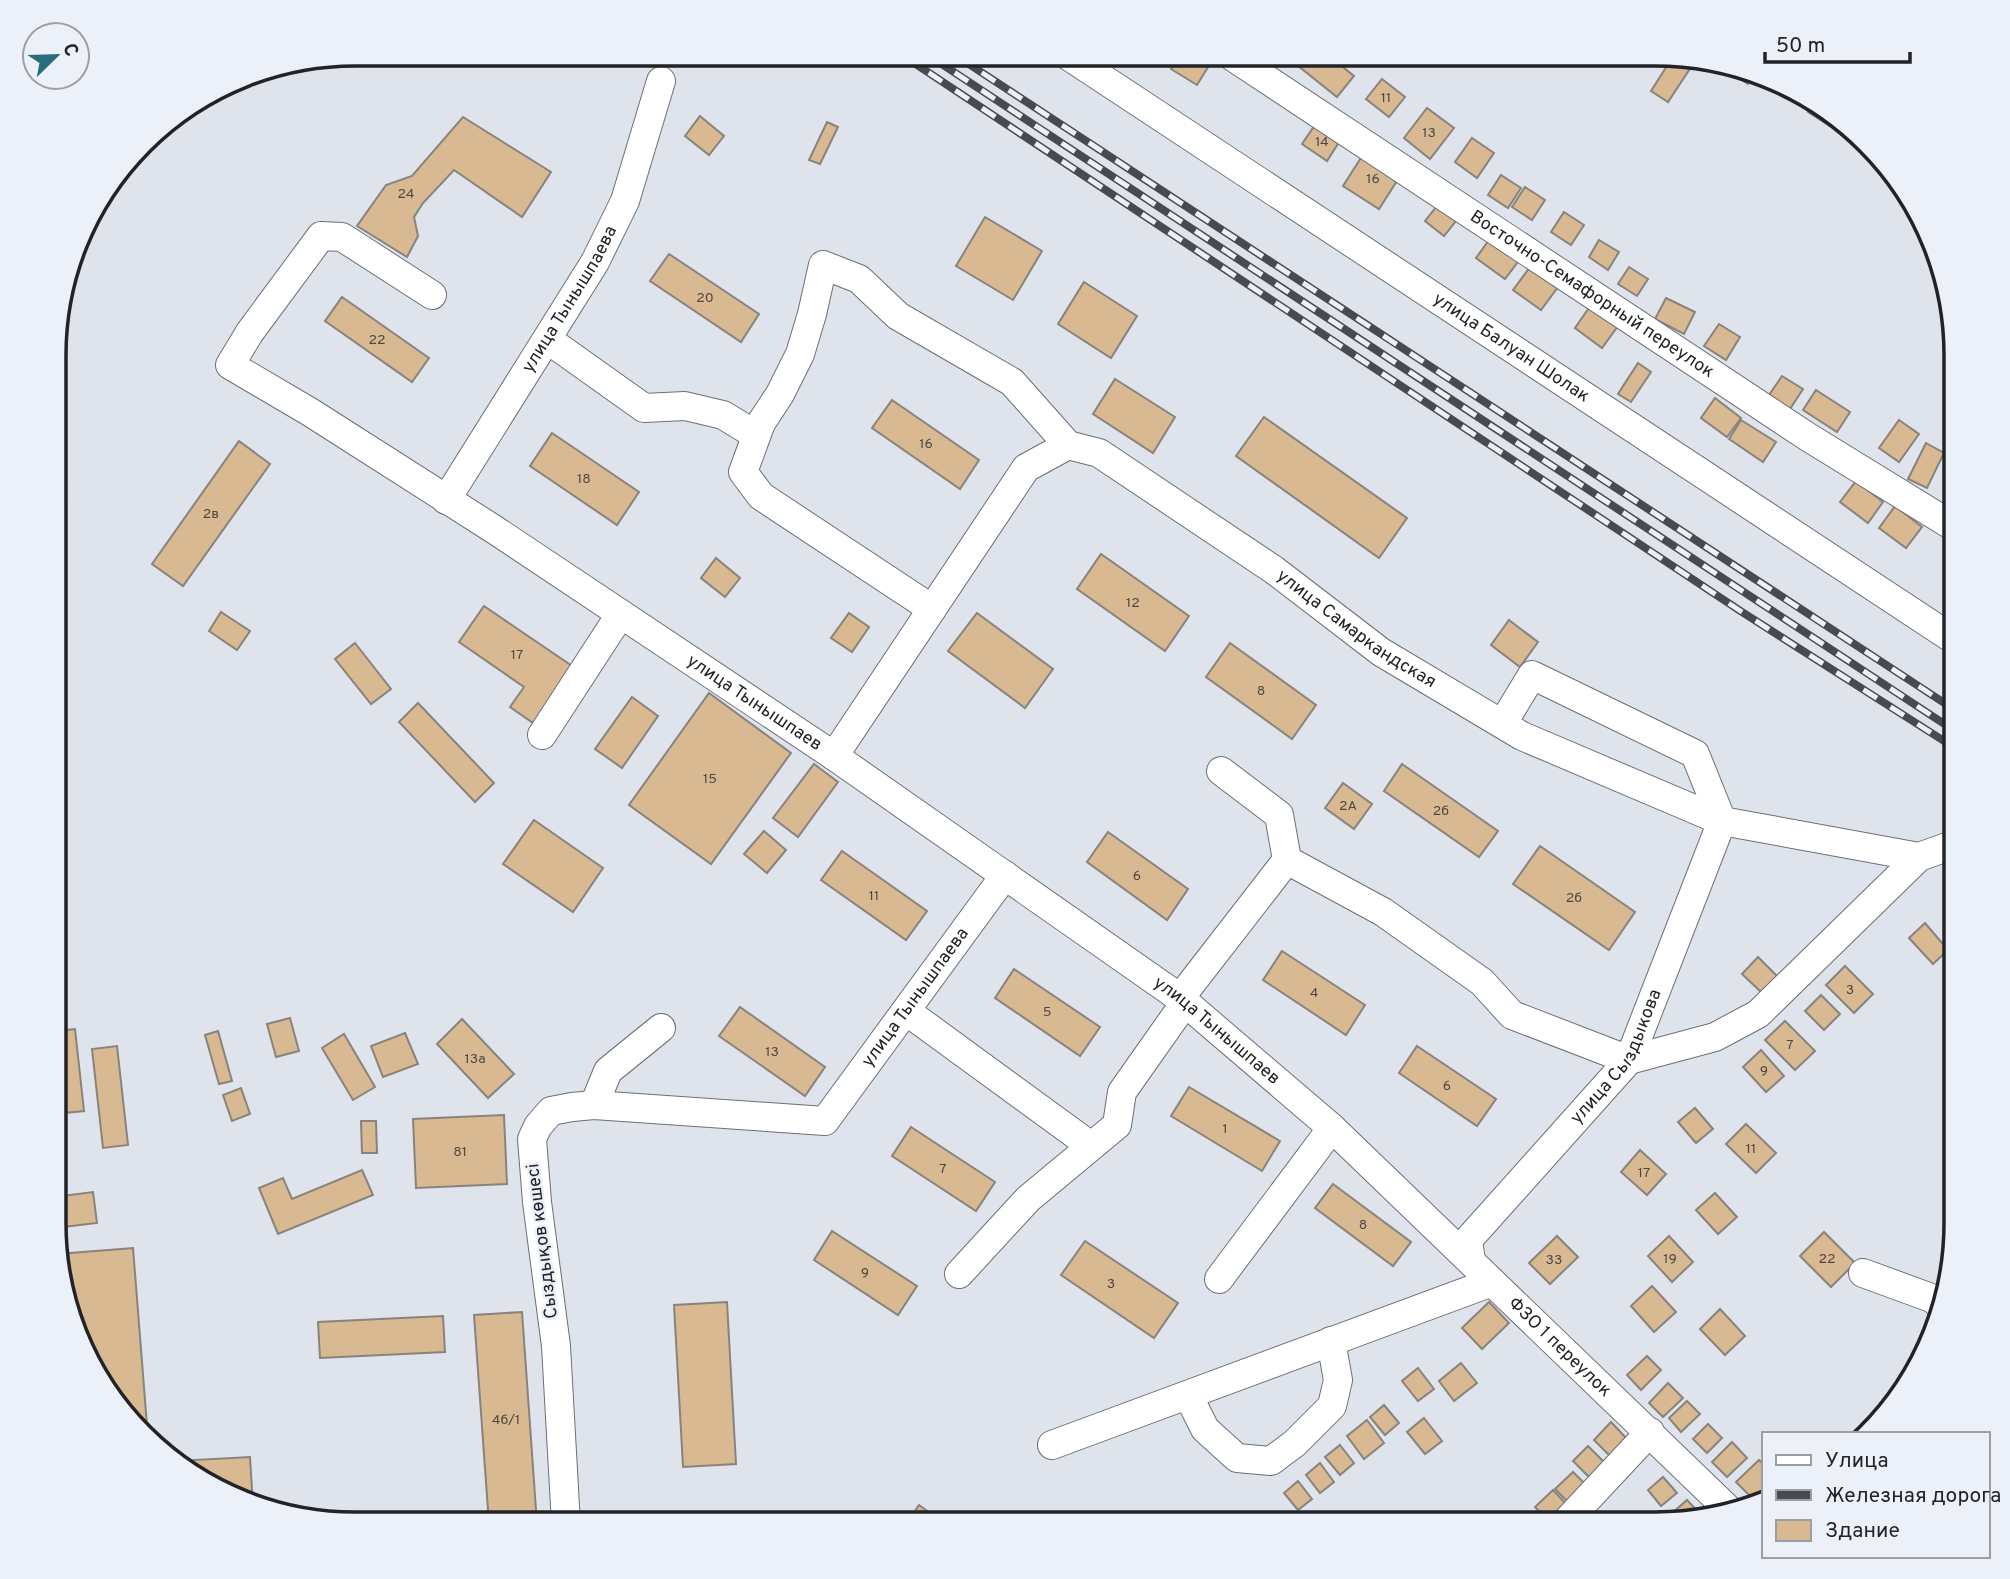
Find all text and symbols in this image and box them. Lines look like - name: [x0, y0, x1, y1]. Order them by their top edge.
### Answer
- north arrow: [21, 21, 91, 91]
- scale bar: [1765, 21, 1910, 65]
- text: 50 m: [1776, 33, 1825, 60]
- text: С: [56, 40, 83, 60]
- house number: 11: [1381, 90, 1391, 107]
- house number: 13: [1422, 125, 1436, 142]
- house number: 14: [1315, 134, 1329, 151]
- house number: 16: [1366, 171, 1380, 188]
- house number: 24: [397, 186, 415, 203]
- street label: Восточно-Семафорный переулок: [1466, 205, 1719, 383]
- street label: улица Тынышпаева: [517, 222, 623, 377]
- street label: улица Балуан Шолак: [1428, 288, 1594, 408]
- house number: 20: [696, 290, 714, 307]
- house number: 22: [368, 332, 386, 349]
- house number: 16: [919, 436, 933, 453]
- house number: 18: [577, 471, 591, 488]
- house number: 2в: [203, 506, 219, 523]
- street label: улица Самаркандская: [1272, 565, 1440, 694]
- house number: 12: [1126, 595, 1140, 612]
- house number: 17: [511, 647, 523, 664]
- street label: улица Тынышпаев: [682, 650, 826, 756]
- house number: 8: [1257, 683, 1265, 700]
- house number: 15: [703, 771, 717, 788]
- house number: 2А: [1339, 798, 1357, 815]
- house number: 2б: [1433, 803, 1449, 820]
- house number: 6: [1133, 868, 1141, 885]
- house number: 11: [869, 888, 879, 905]
- house number: 2б: [1566, 890, 1582, 907]
- street label: улица Тынышпаева: [857, 923, 974, 1072]
- street label: улица Тынышпаев: [1149, 971, 1285, 1090]
- house number: 3: [1846, 982, 1854, 999]
- house number: 4: [1310, 985, 1318, 1002]
- street label: улица Сыздыкова: [1565, 986, 1667, 1129]
- house number: 5: [1043, 1004, 1051, 1021]
- house number: 7: [1786, 1037, 1794, 1054]
- house number: 13: [765, 1044, 779, 1061]
- house number: 13а: [464, 1051, 486, 1068]
- house number: 9: [1760, 1063, 1768, 1080]
- house number: 6: [1443, 1078, 1451, 1095]
- house number: 1: [1222, 1121, 1228, 1138]
- house number: 11: [1746, 1141, 1756, 1158]
- house number: 81: [453, 1144, 467, 1161]
- house number: 7: [939, 1161, 947, 1178]
- street label: Сыздықов көшесі: [522, 1162, 564, 1320]
- house number: 17: [1638, 1165, 1650, 1182]
- house number: 8: [1359, 1217, 1367, 1234]
- house number: 19: [1663, 1251, 1677, 1268]
- house number: 22: [1818, 1251, 1836, 1268]
- house number: 33: [1546, 1252, 1562, 1269]
- house number: 9: [861, 1265, 869, 1282]
- house number: 3: [1107, 1276, 1115, 1293]
- street label: ФЗО 1 переулок: [1503, 1292, 1616, 1402]
- house number: 4б/1: [492, 1412, 520, 1429]
- legend: [1762, 1432, 1989, 1558]
- text: Улица: [1825, 1448, 1889, 1475]
- text: Железная дорога: [1825, 1483, 2001, 1510]
- text: Здание: [1825, 1518, 1900, 1545]

